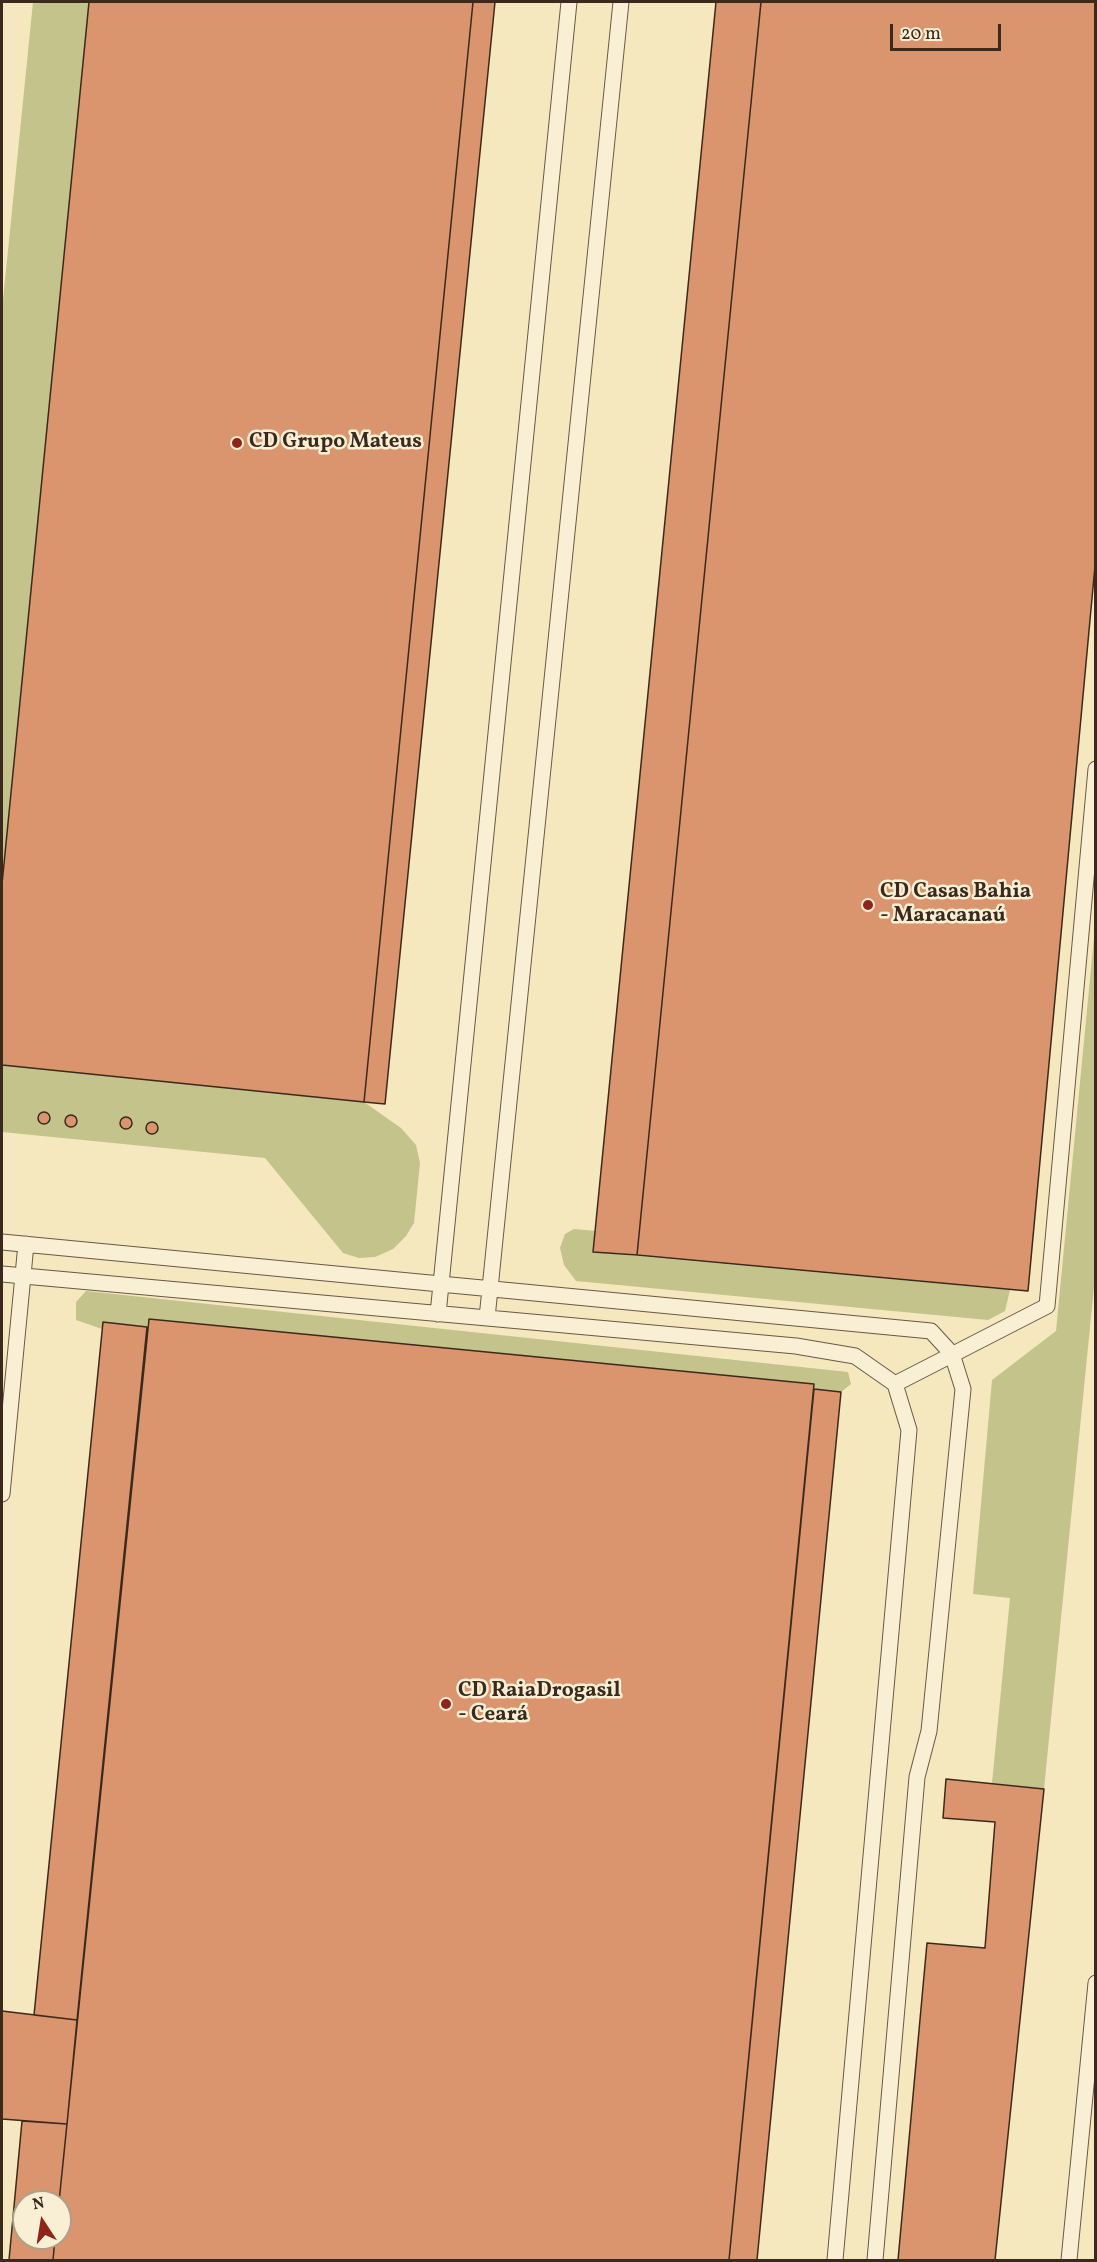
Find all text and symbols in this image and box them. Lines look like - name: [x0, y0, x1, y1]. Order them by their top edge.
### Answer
- scale bar: [893, 12, 1004, 50]
- text: 20 m: [901, 22, 941, 47]
- place label: CD Grupo Mateus: [249, 430, 422, 456]
- marker: CD Grupo Mateus: [230, 436, 244, 450]
- place label: CD Casas Bahia - Maracanaú: [880, 880, 1031, 930]
- marker: CD Casas Bahia - Maracanaú: [861, 898, 875, 912]
- place label: CD RaiaDrogasil - Ceará: [458, 1679, 621, 1729]
- marker: CD RaiaDrogasil - Ceará: [439, 1697, 453, 1711]
- north arrow: [12, 2190, 72, 2250]
- text: N: [31, 2192, 47, 2216]

